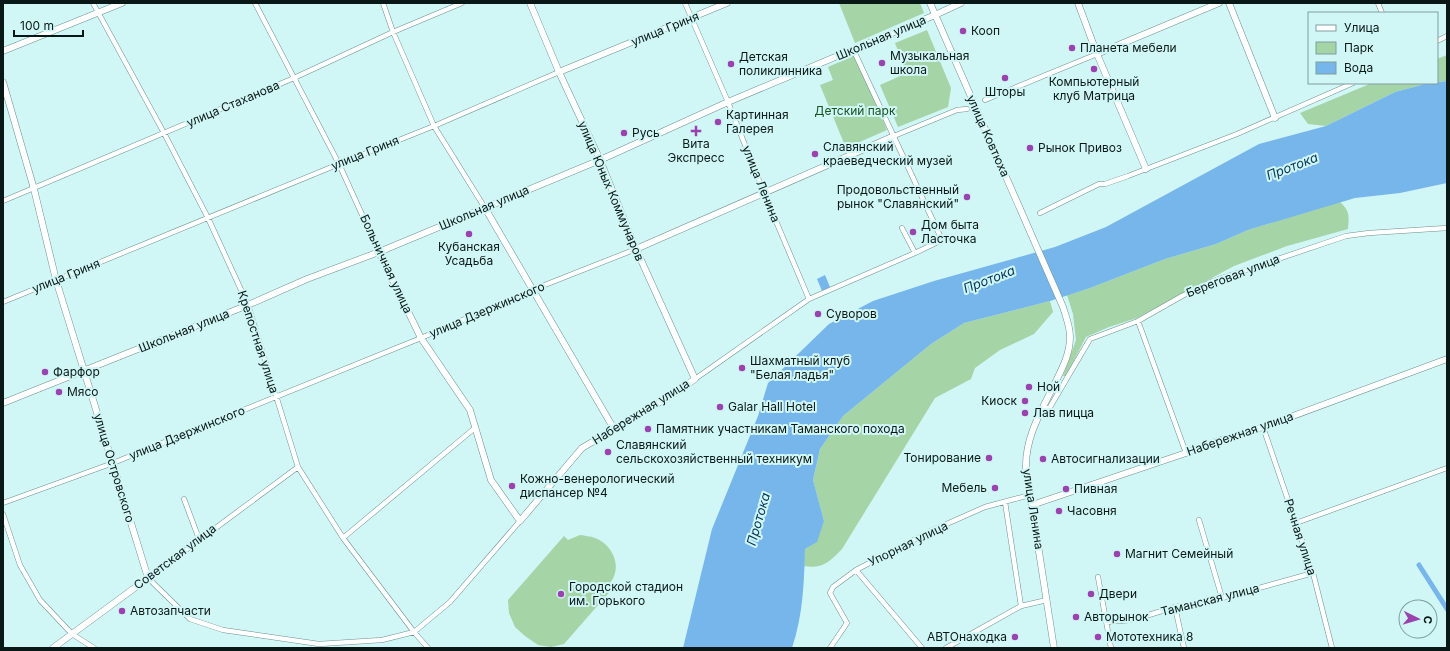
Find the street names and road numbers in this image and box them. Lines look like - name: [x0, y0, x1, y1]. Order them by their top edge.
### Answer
- street label: улица Гриня: [629, 8, 701, 49]
- street label: Школьная улица: [833, 12, 928, 63]
- street label: улица Стаханова: [184, 77, 282, 130]
- street label: улица Ковтюха: [964, 93, 1013, 179]
- street label: улица Юных Коммунаров: [575, 119, 648, 263]
- street label: улица Гриня: [329, 132, 401, 173]
- street label: улица Ленина: [739, 143, 784, 224]
- street label: Школьная улица: [436, 182, 531, 233]
- street label: Больничная улица: [357, 212, 416, 316]
- street label: Береговая улица: [1184, 251, 1282, 300]
- street label: улица Гриня: [30, 255, 102, 296]
- street label: улица Дзержинского: [427, 278, 547, 341]
- street label: Крепостная улица: [235, 289, 282, 395]
- street label: Школьная улица: [136, 306, 231, 356]
- street label: Набережная улица: [589, 376, 692, 447]
- street label: улица Дзержинского: [127, 402, 247, 463]
- street label: Набережная улица: [1185, 408, 1295, 459]
- street label: улица Островского: [91, 412, 138, 524]
- street label: улица Ленина: [1020, 468, 1047, 550]
- street label: Речная улица: [1281, 497, 1320, 577]
- street label: Упорная улица: [866, 518, 950, 569]
- street label: Советская улица: [131, 521, 219, 592]
- street label: Таманская улица: [1159, 580, 1261, 619]

